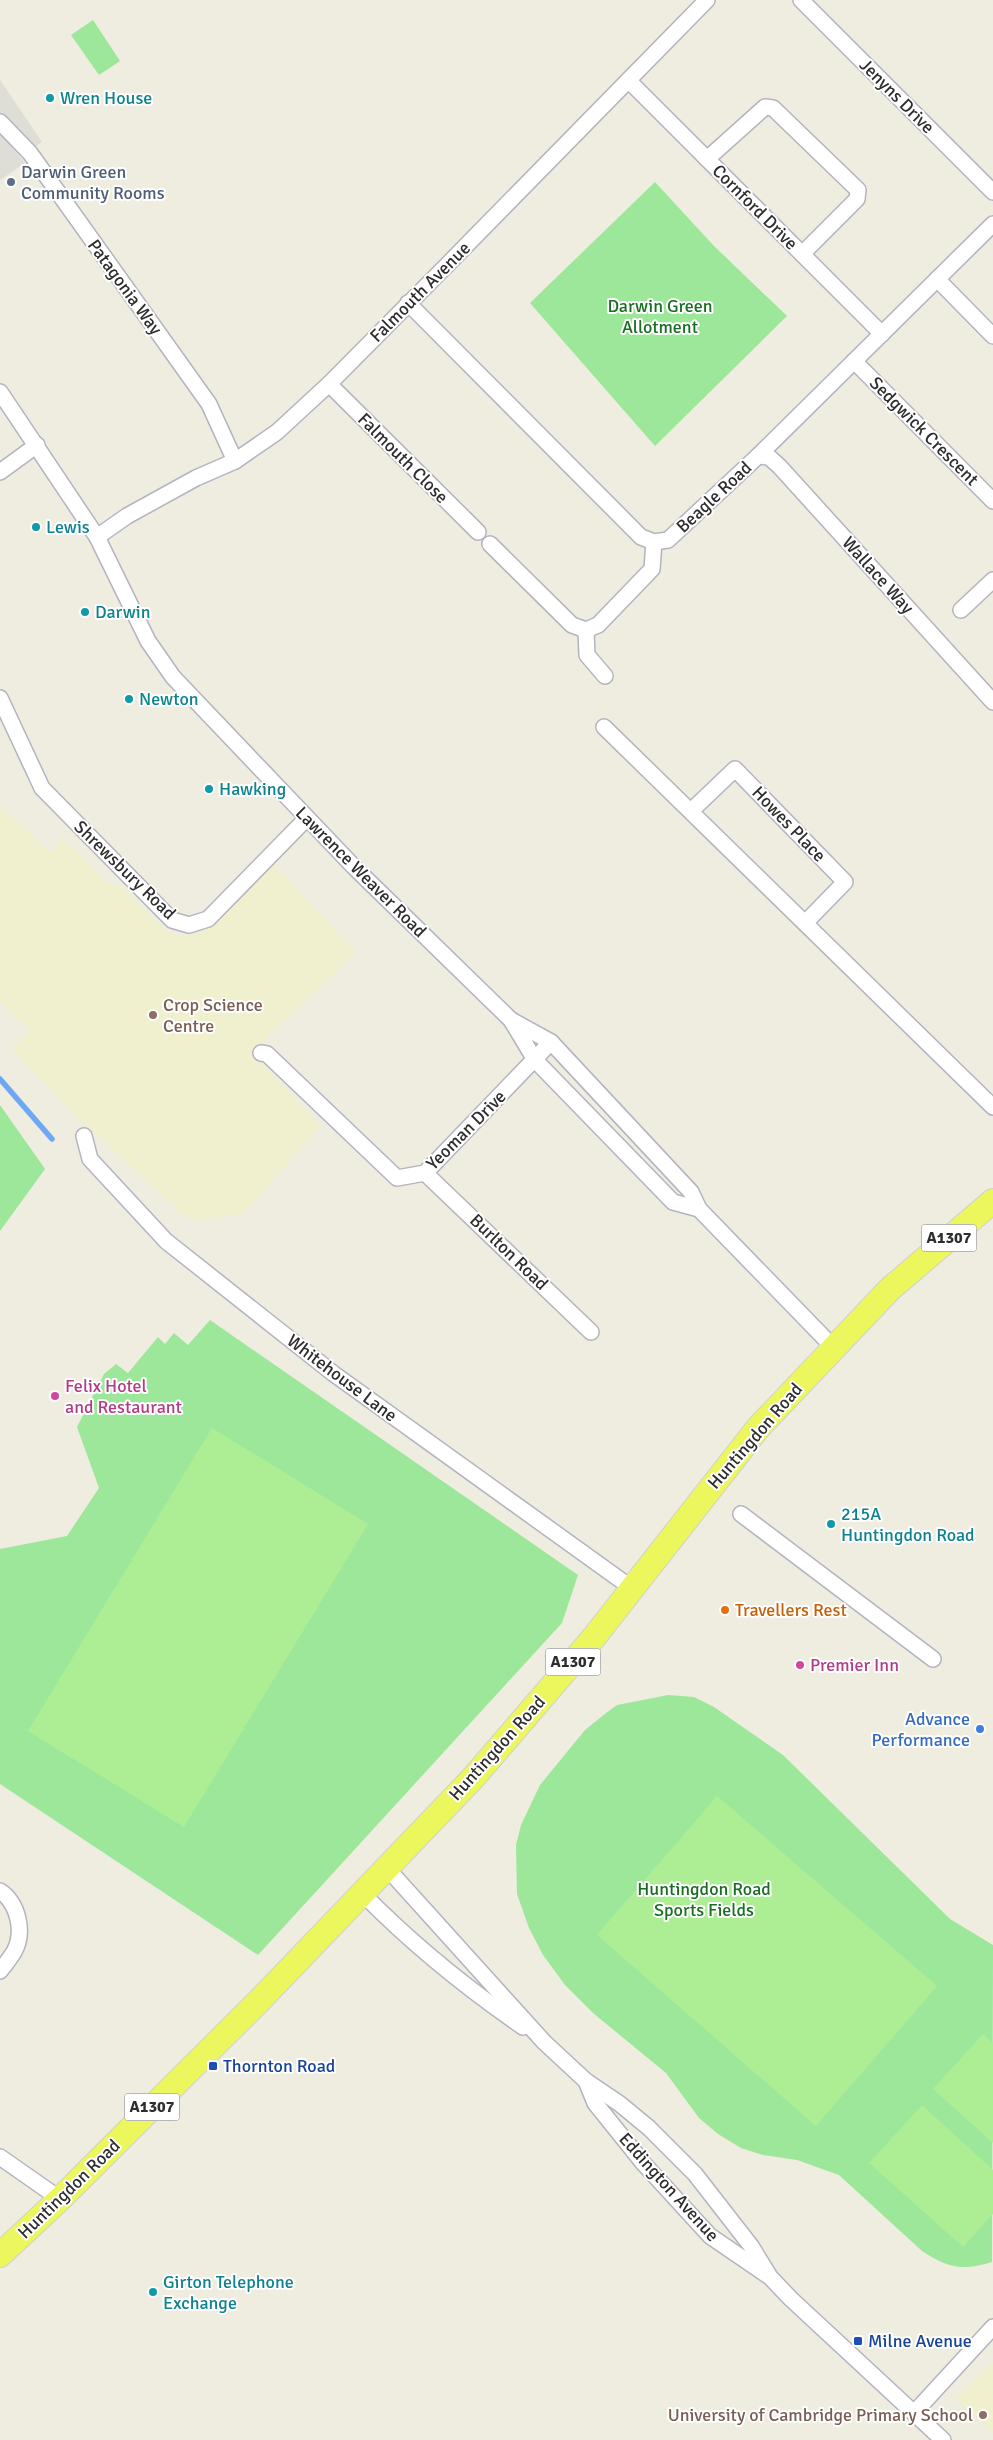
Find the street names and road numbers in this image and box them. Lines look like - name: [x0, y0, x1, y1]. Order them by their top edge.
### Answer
- street label: Jenyns Drive: [855, 54, 939, 138]
- street label: Cornford Drive: [708, 160, 802, 254]
- street label: Patagonia Way: [83, 235, 167, 340]
- street label: Falmouth Avenue: [365, 237, 475, 347]
- street label: Sedgwick Crescent: [865, 372, 983, 490]
- street label: Falmouth Close: [353, 408, 453, 508]
- street label: Beagle Road: [672, 457, 756, 537]
- street label: Wallace Way: [838, 532, 919, 619]
- street label: Howes Place: [747, 782, 831, 866]
- street label: Lawrence Weaver Road: [291, 802, 431, 942]
- street label: Shrewsbury Road: [69, 816, 181, 924]
- street label: Yeoman Drive: [421, 1085, 511, 1175]
- street label: Burlton Road: [465, 1209, 553, 1295]
- road number: A1307: [922, 1224, 976, 1252]
- street label: Whitehouse Lane: [283, 1329, 401, 1427]
- street label: Huntingdon Road: [703, 1378, 807, 1494]
- road number: A1307: [546, 1648, 600, 1675]
- street label: Huntingdon Road: [444, 1691, 550, 1805]
- road number: A1307: [124, 2094, 180, 2120]
- street label: Eddington Avenue: [614, 2128, 724, 2246]
- street label: Huntingdon Road: [13, 2135, 125, 2243]

